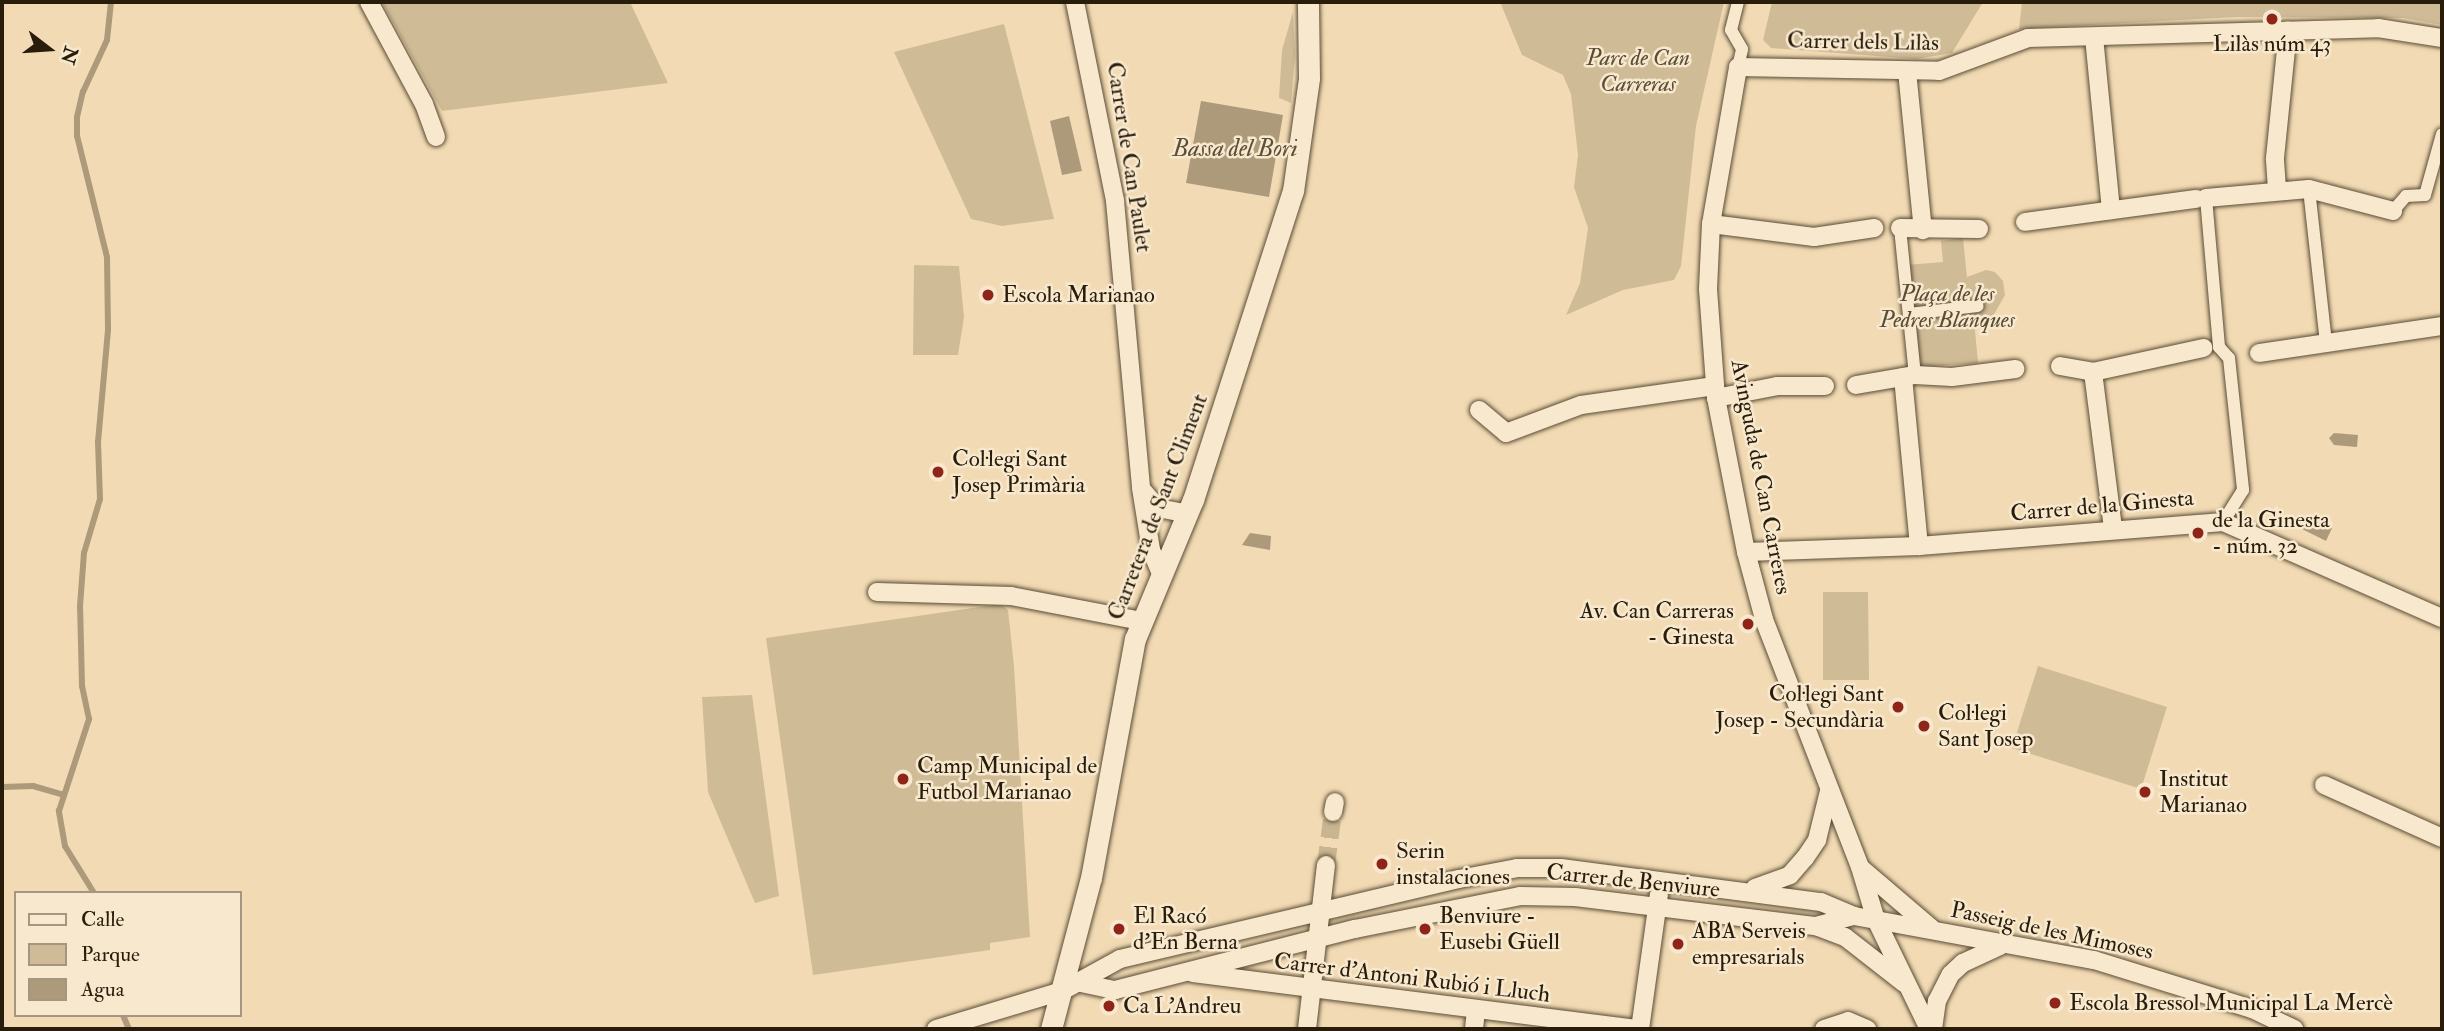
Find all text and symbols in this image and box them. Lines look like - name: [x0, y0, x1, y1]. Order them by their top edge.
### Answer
- marker: Lilàs núm 43: [2264, 11, 2280, 27]
- north arrow: [14, 14, 84, 84]
- street label: Carrer dels Lilàs: [1787, 27, 1939, 57]
- place label: Lilàs núm 43: [2213, 30, 2331, 58]
- text: N: [55, 43, 83, 67]
- park label: Parc de Can Carreras: [1586, 44, 1690, 98]
- street label: Carrer de Can Paulet: [1100, 60, 1158, 254]
- water label: Bassa del Bori: [1172, 135, 1298, 163]
- park label: Plaça de les Pedres Blanques: [1879, 280, 2015, 334]
- place label: Escola Marianao: [1002, 281, 1155, 309]
- marker: Escola Marianao: [980, 287, 996, 303]
- street label: Avinguda de Can Carreres: [1725, 357, 1797, 597]
- street label: Carretera de Sant Climent: [1102, 390, 1214, 624]
- place label: Col·legi Sant Josep Primària: [952, 445, 1085, 499]
- marker: Col·legi Sant Josep Primària: [930, 464, 946, 480]
- street label: Carrer de la Ginesta: [2009, 484, 2195, 528]
- place label: de la Ginesta - núm. 32: [2212, 506, 2330, 560]
- marker: de la Ginesta - núm. 32: [2190, 525, 2206, 541]
- place label: Av. Can Carreras - Ginesta: [1580, 597, 1734, 651]
- marker: Av. Can Carreras - Ginesta: [1740, 616, 1756, 632]
- place label: Col·legi Sant Josep - Secundària: [1715, 680, 1884, 734]
- marker: Col·legi Sant Josep - Secundària: [1890, 699, 1906, 715]
- place label: Col·legi Sant Josep: [1938, 699, 2033, 753]
- marker: Col·legi Sant Josep: [1916, 718, 1932, 734]
- place label: Camp Municipal de Futbol Marianao: [917, 752, 1097, 806]
- place label: Institut Marianao: [2159, 765, 2247, 819]
- marker: Camp Municipal de Futbol Marianao: [895, 771, 911, 787]
- marker: Institut Marianao: [2137, 784, 2153, 800]
- place label: Serin instalaciones: [1396, 837, 1510, 891]
- marker: Serin instalaciones: [1374, 856, 1390, 872]
- street label: Carrer de Benviure: [1545, 858, 1721, 904]
- legend: [14, 891, 242, 1017]
- street label: Passeig de les Mimoses: [1948, 896, 2156, 966]
- place label: El Racó d'En Berna: [1133, 902, 1238, 956]
- place label: Benviure - Eusebi Güell: [1439, 902, 1560, 956]
- text: Calle: [81, 906, 124, 933]
- place label: ABA Serveis empresarials: [1692, 917, 1806, 971]
- marker: El Racó d'En Berna: [1111, 921, 1127, 937]
- marker: Benviure - Eusebi Güell: [1417, 921, 1433, 937]
- marker: ABA Serveis empresarials: [1670, 936, 1686, 952]
- text: Parque: [81, 941, 140, 968]
- street label: Carrer d'Antoni Rubió i Lluch: [1272, 947, 1552, 1009]
- text: Agua: [81, 976, 124, 1003]
- place label: Escola Bressol Municipal La Mercè: [2069, 989, 2393, 1017]
- place label: Ca L'Andreu: [1123, 992, 1241, 1020]
- marker: Escola Bressol Municipal La Mercè: [2047, 995, 2063, 1011]
- marker: Ca L'Andreu: [1101, 998, 1117, 1014]

